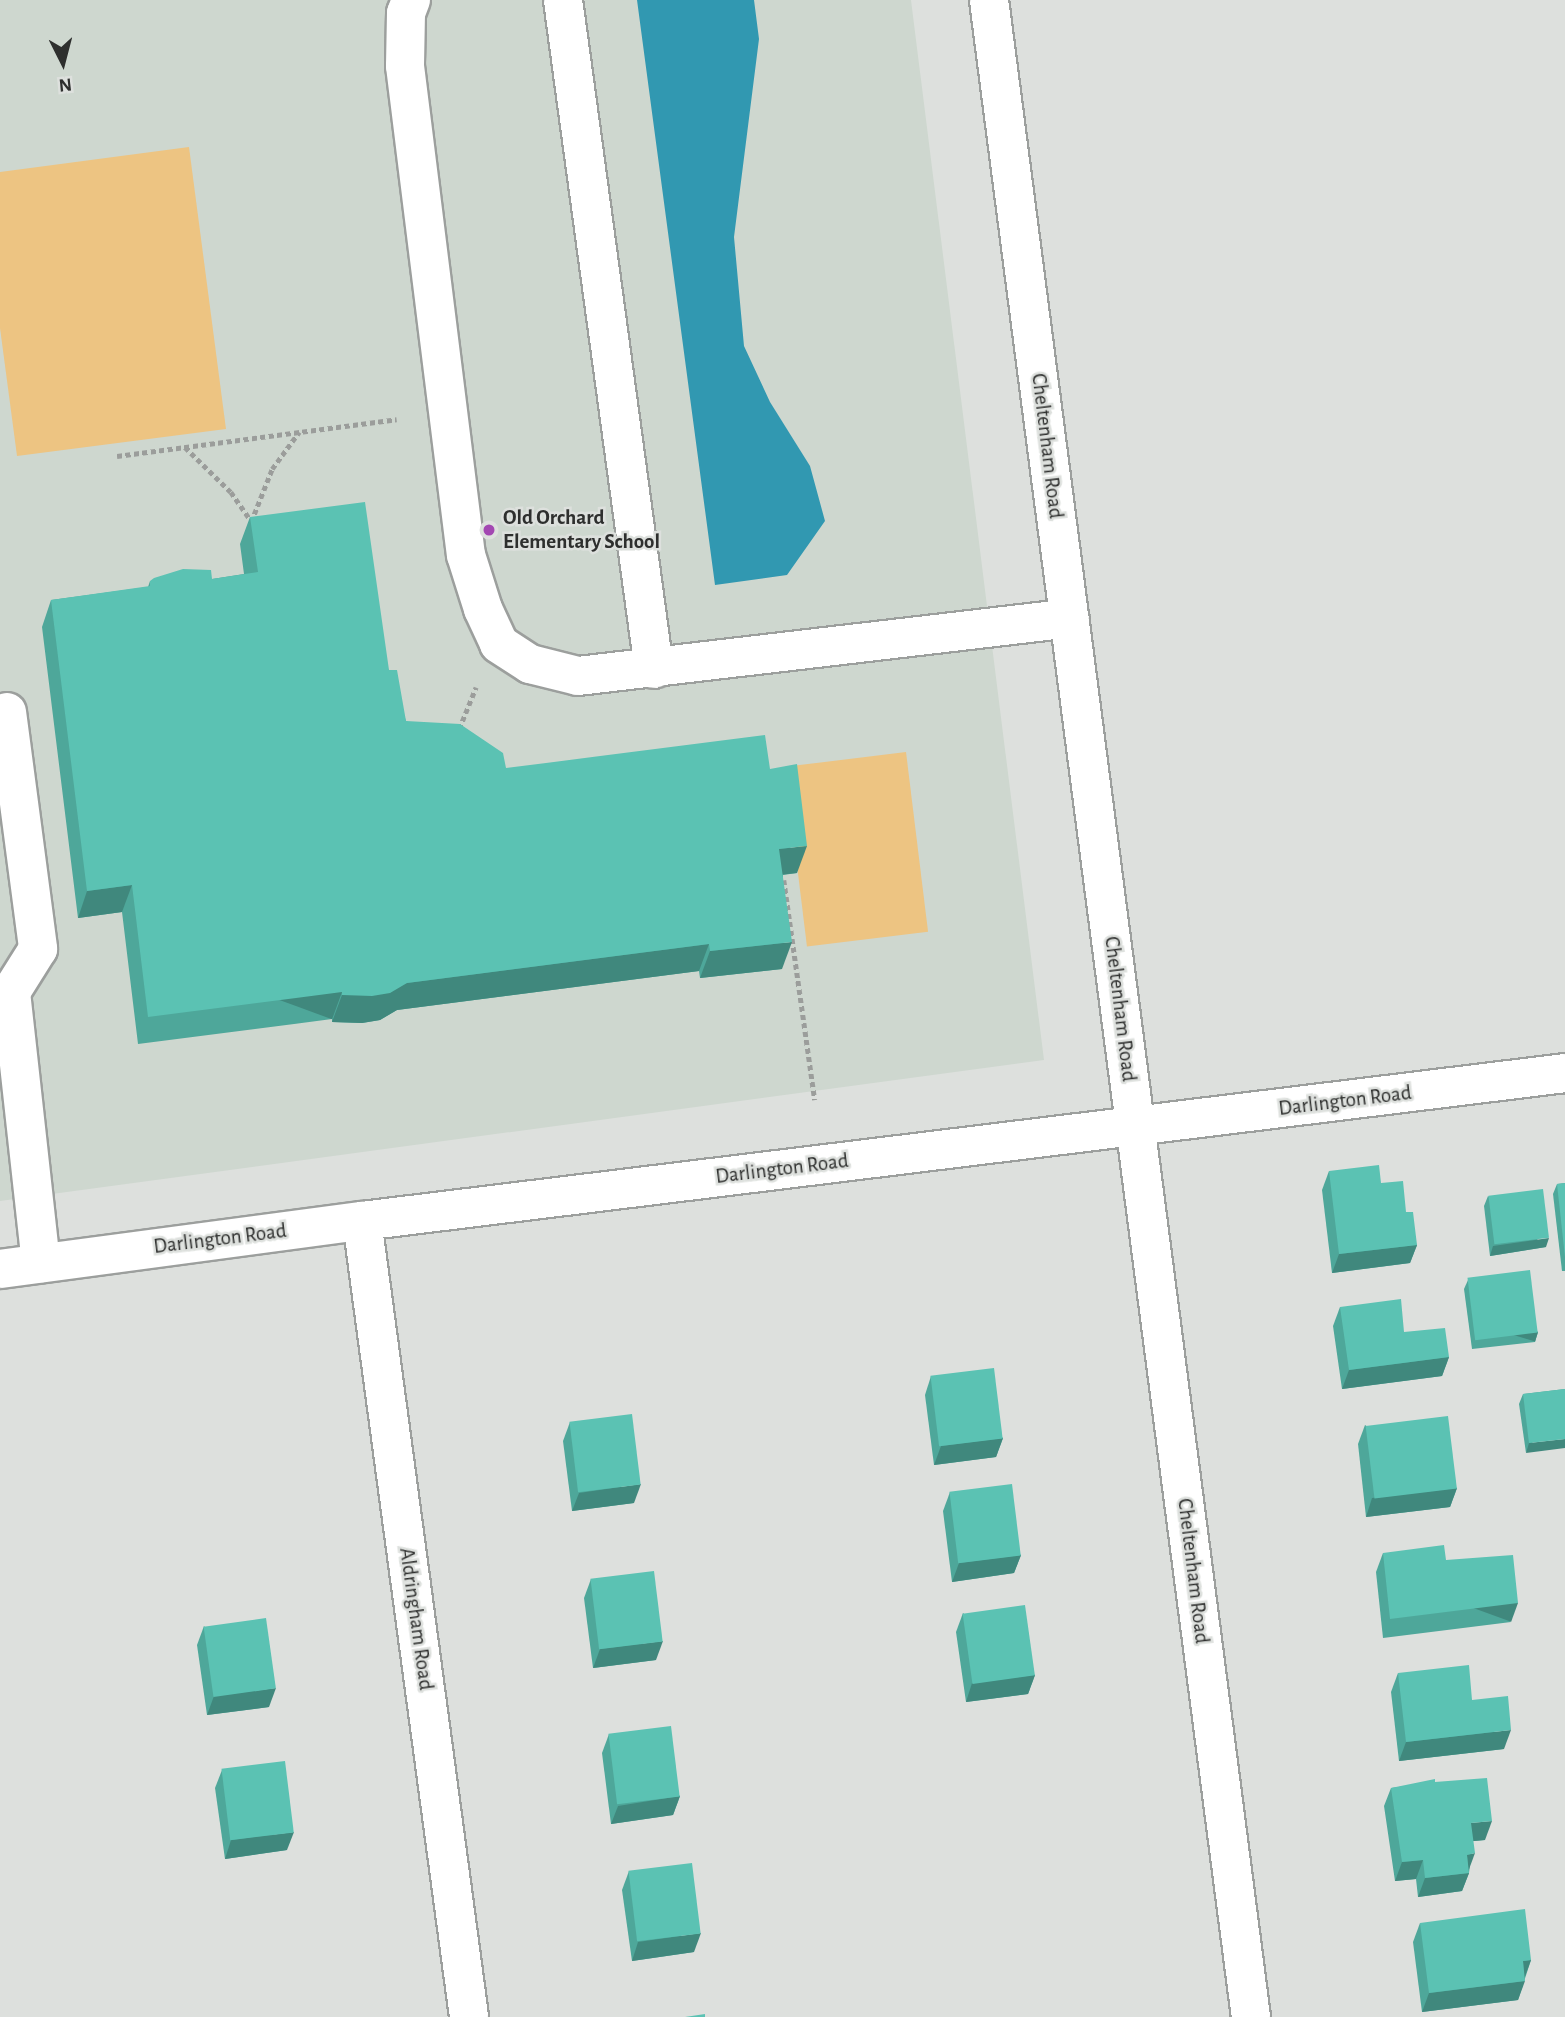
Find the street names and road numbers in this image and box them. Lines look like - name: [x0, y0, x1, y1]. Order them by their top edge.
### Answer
- street label: Cheltenham Road: [1026, 372, 1068, 520]
- street label: Cheltenham Road: [1099, 935, 1141, 1083]
- street label: Darlington Road: [1277, 1080, 1413, 1122]
- street label: Darlington Road: [714, 1148, 850, 1190]
- street label: Darlington Road: [152, 1218, 288, 1260]
- street label: Cheltenham Road: [1172, 1497, 1214, 1645]
- street label: Aldringham Road: [394, 1546, 438, 1692]

